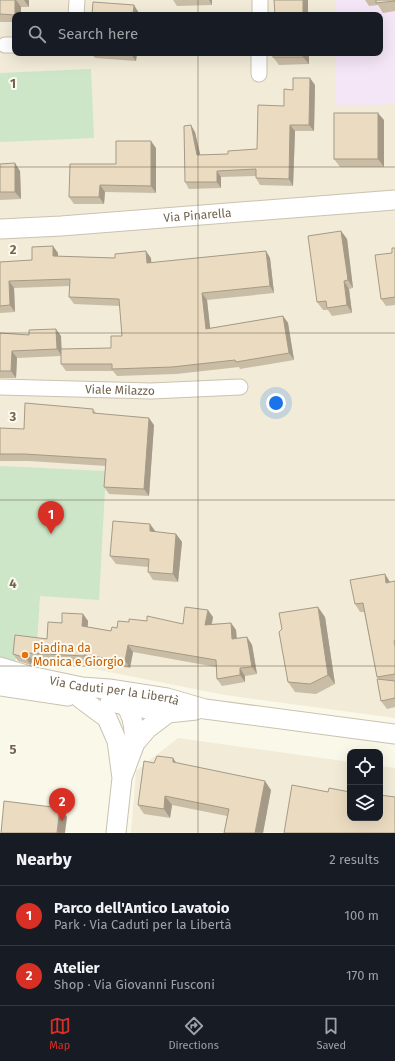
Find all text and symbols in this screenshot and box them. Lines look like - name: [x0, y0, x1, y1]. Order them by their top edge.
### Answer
- search box: [12, 12, 383, 56]
- icon: search: [26, 23, 48, 45]
- text: Search here: [58, 25, 138, 43]
- text: 1: [10, 76, 16, 91]
- street label: Via Pinarella: [163, 206, 232, 225]
- text: 2: [10, 242, 17, 257]
- street label: Viale Milazzo: [85, 382, 155, 398]
- your location: [266, 393, 286, 413]
- text: 3: [9, 409, 17, 424]
- pin: 1: [38, 501, 64, 534]
- text: 4: [9, 576, 17, 591]
- place label: Piadina da Monica e Giorgio: [33, 641, 124, 669]
- marker: Piadina da Monica e Giorgio: [20, 650, 30, 660]
- street label: Via Caduti per la Libertà: [48, 673, 181, 708]
- text: 5: [10, 742, 17, 757]
- map controls: [347, 749, 383, 821]
- button: locate: [347, 749, 383, 785]
- button: layers: [347, 785, 383, 821]
- pin: 2: [49, 788, 75, 821]
- text: Nearby: [16, 849, 71, 870]
- text: 2 results: [329, 852, 379, 867]
- text: Parco dell'Antico Lavatoio: [54, 899, 229, 917]
- text: 1: [26, 908, 32, 923]
- text: 100 m: [344, 908, 379, 923]
- text: Park · Via Caduti per la Libertà: [54, 917, 232, 932]
- text: Atelier: [54, 959, 100, 977]
- text: 2: [26, 968, 32, 983]
- text: 170 m: [346, 968, 379, 983]
- text: Shop · Via Giovanni Fusconi: [54, 977, 215, 992]
- tab: Map: [49, 1015, 71, 1052]
- tab: Directions: [168, 1015, 219, 1052]
- tab: Saved: [316, 1015, 346, 1052]

